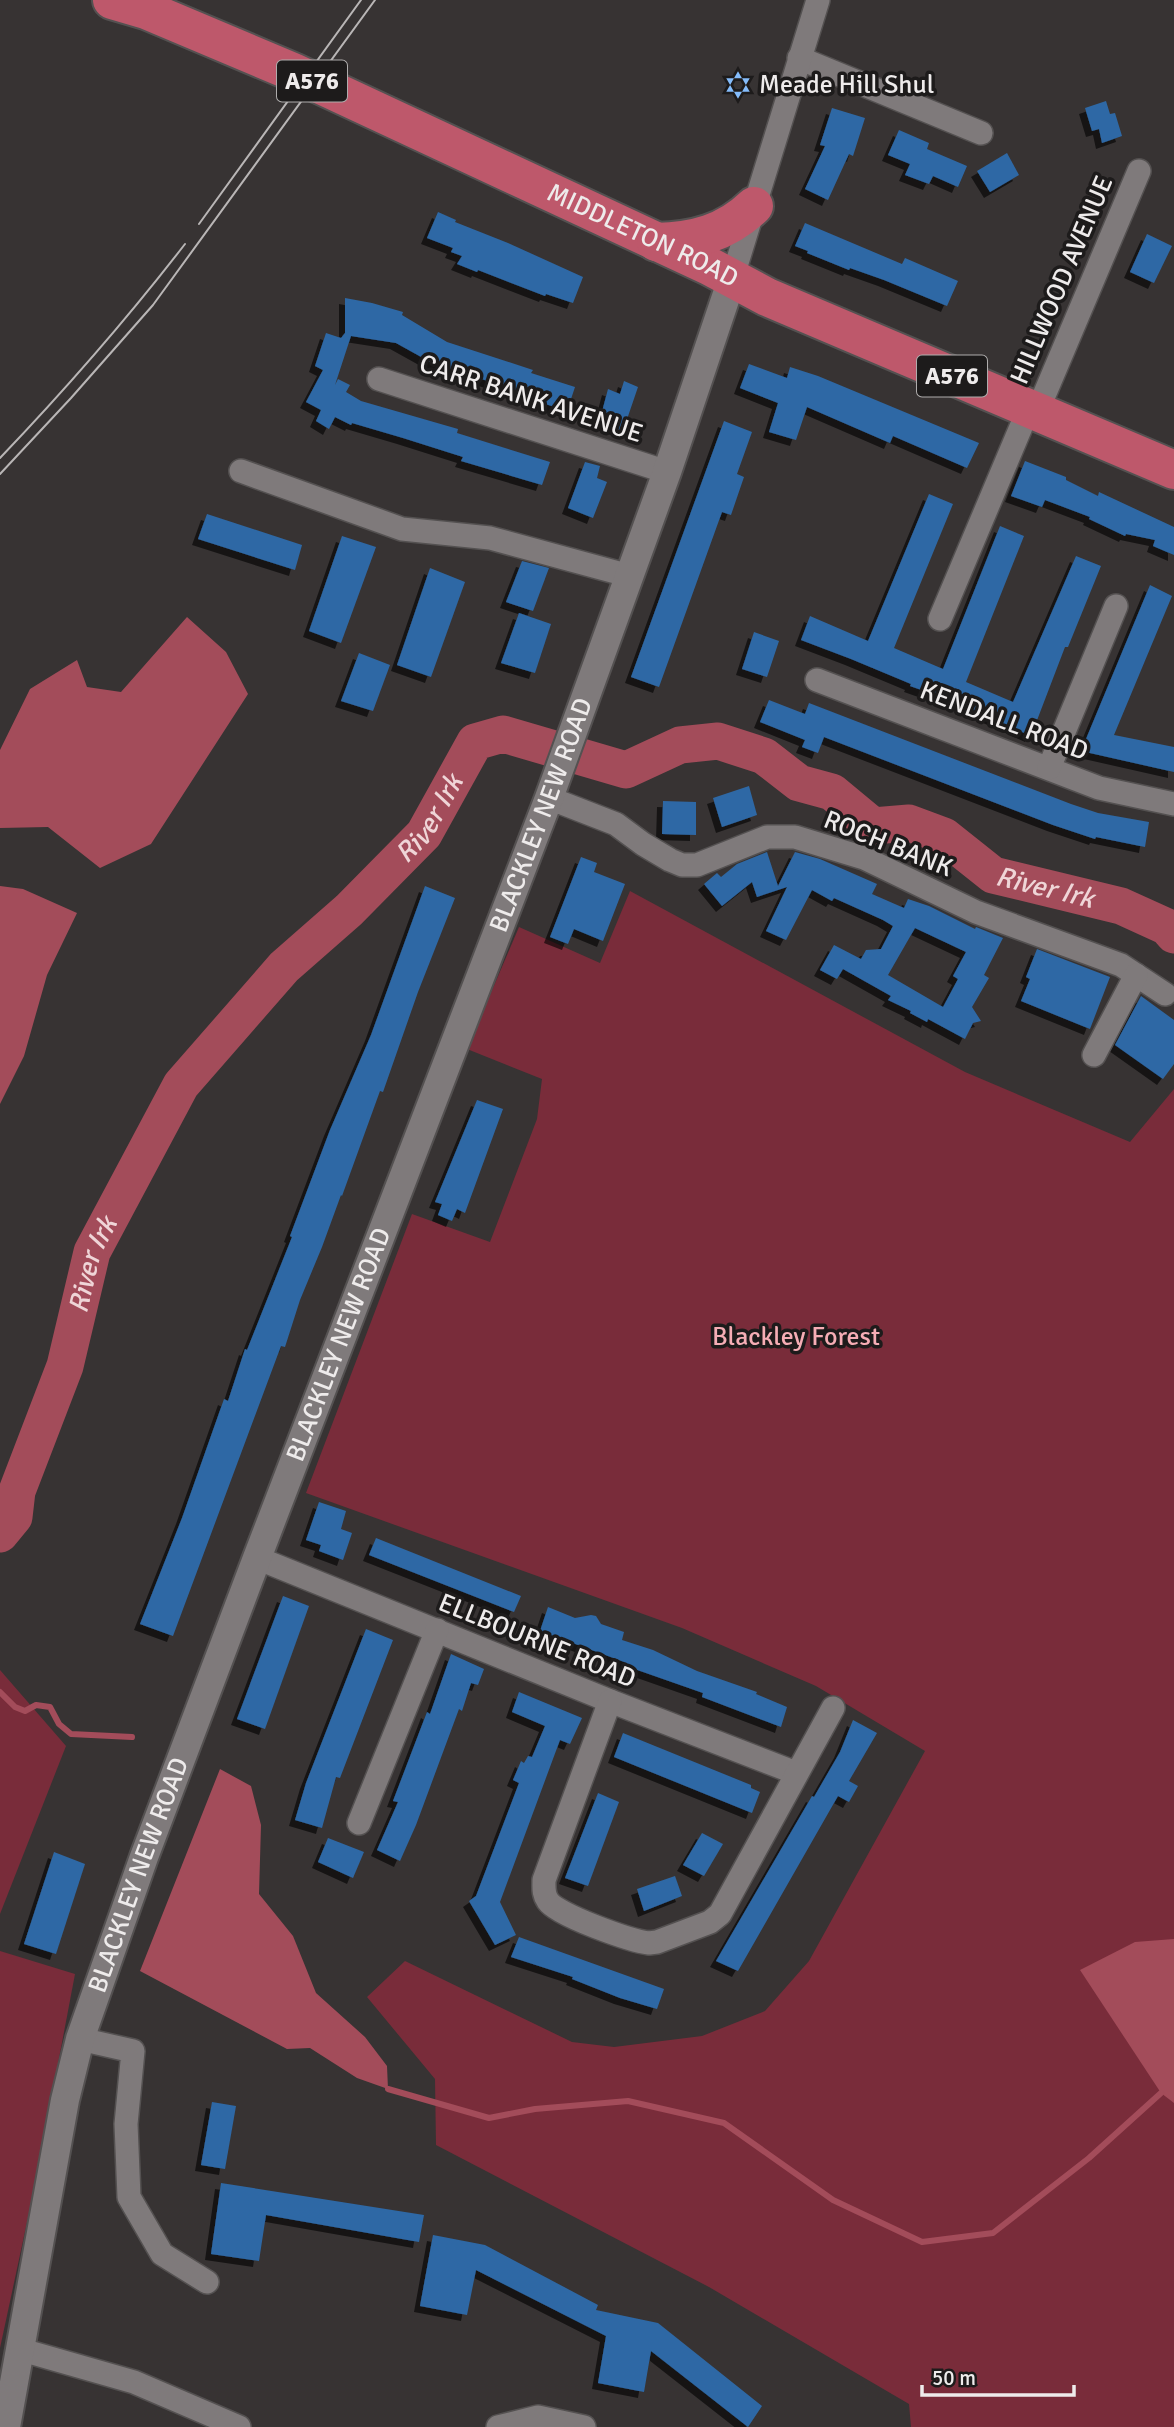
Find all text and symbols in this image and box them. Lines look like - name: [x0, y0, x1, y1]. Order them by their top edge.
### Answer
- road number: A576: [277, 60, 347, 102]
- place label: Meade Hill Shul: [759, 69, 934, 101]
- synagogue icon: Meade Hill Shul: [723, 70, 753, 100]
- street label: HILLWOOD AVENUE: [1004, 171, 1120, 389]
- street label: MIDDLETON ROAD: [542, 177, 744, 295]
- street label: CARR BANK AVENUE: [415, 348, 647, 450]
- road number: A576: [917, 356, 987, 396]
- street label: KENDALL ROAD: [915, 674, 1093, 768]
- street label: BLACKLEY NEW ROAD: [483, 694, 600, 937]
- water label: River Irk: [388, 766, 472, 870]
- street label: ROCH BANK: [819, 804, 958, 885]
- water label: River Irk: [992, 859, 1100, 916]
- water label: River Irk: [61, 1208, 126, 1316]
- street label: BLACKLEY NEW ROAD: [280, 1224, 398, 1466]
- park label: Blackley Forest: [712, 1321, 880, 1353]
- street label: ELLBOURNE ROAD: [434, 1587, 640, 1695]
- street label: BLACKLEY NEW ROAD: [82, 1753, 196, 1997]
- scale bar: [922, 2354, 1074, 2398]
- text: 50 m: [932, 2365, 976, 2391]

